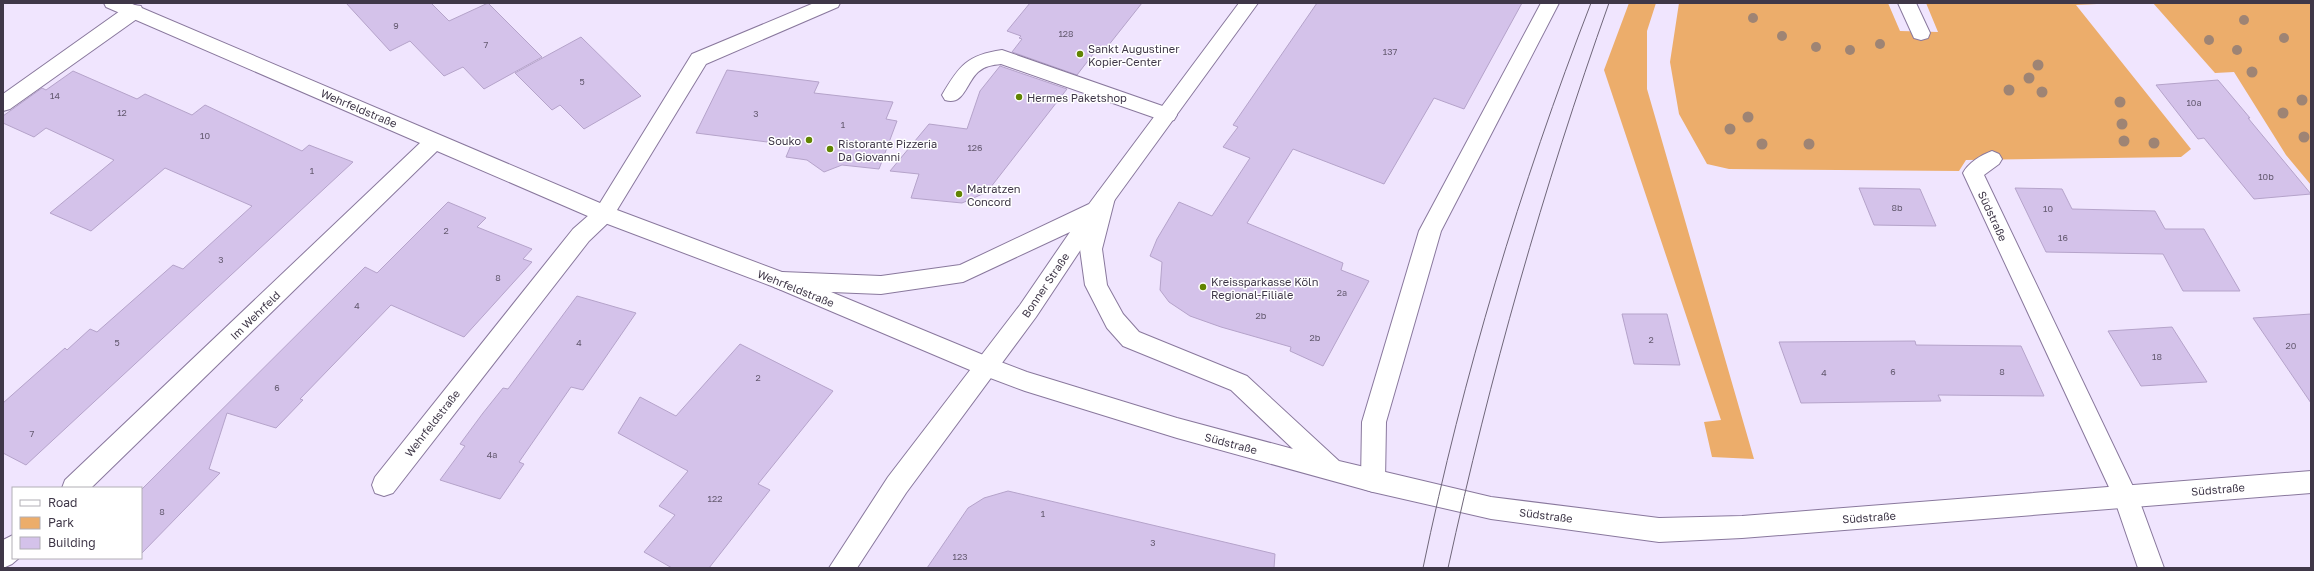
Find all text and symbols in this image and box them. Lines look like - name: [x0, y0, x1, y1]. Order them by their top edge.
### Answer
- house number: 9: [393, 20, 399, 31]
- house number: 128: [1058, 28, 1074, 39]
- house number: 7: [484, 39, 489, 50]
- place label: Sankt Augustiner Kopier-Center: [1088, 42, 1180, 68]
- house number: 137: [1383, 46, 1397, 57]
- marker: Sankt Augustiner Kopier-Center: [1075, 49, 1085, 59]
- house number: 5: [579, 76, 585, 87]
- street label: Wehrfeldstraße: [319, 86, 399, 130]
- house number: 14: [50, 90, 60, 101]
- place label: Hermes Paketshop: [1027, 91, 1127, 104]
- marker: Hermes Paketshop: [1014, 92, 1024, 102]
- house number: 10a: [2186, 97, 2202, 108]
- house number: 12: [117, 107, 127, 118]
- house number: 3: [753, 108, 759, 119]
- house number: 1: [841, 119, 846, 130]
- house number: 10: [200, 130, 210, 141]
- place label: Souko: [768, 134, 801, 147]
- marker: Souko: [804, 135, 814, 145]
- place label: Ristorante Pizzeria Da Giovanni: [838, 137, 937, 163]
- house number: 126: [967, 142, 983, 153]
- marker: Ristorante Pizzeria Da Giovanni: [825, 144, 835, 154]
- house number: 1: [310, 165, 315, 176]
- house number: 10b: [2258, 171, 2274, 182]
- place label: Matratzen Concord: [967, 182, 1021, 208]
- marker: Matratzen Concord: [954, 189, 964, 199]
- street label: Südstraße: [1976, 189, 2010, 243]
- house number: 8b: [1891, 202, 1903, 213]
- house number: 10: [2043, 203, 2053, 214]
- house number: 2: [443, 225, 449, 236]
- house number: 16: [2058, 232, 2068, 243]
- street label: Bonner Straße: [1019, 250, 1071, 320]
- house number: 3: [218, 254, 224, 265]
- street label: Wehrfeldstraße: [756, 267, 836, 309]
- house number: 8: [495, 272, 501, 283]
- place label: Kreissparkasse Köln Regional-Filiale: [1211, 275, 1318, 301]
- marker: Kreissparkasse Köln Regional-Filiale: [1198, 282, 1208, 292]
- house number: 2a: [1337, 287, 1347, 298]
- street label: Im Wehrfeld: [227, 288, 283, 342]
- house number: 4: [354, 300, 360, 311]
- house number: 2b: [1256, 310, 1267, 321]
- house number: 2b: [1310, 332, 1321, 343]
- house number: 2: [1648, 334, 1654, 345]
- house number: 5: [114, 337, 120, 348]
- house number: 4: [576, 337, 582, 348]
- house number: 20: [2286, 340, 2297, 351]
- house number: 18: [2152, 351, 2162, 362]
- house number: 6: [1890, 366, 1896, 377]
- house number: 8: [1999, 366, 2005, 377]
- house number: 4: [1821, 367, 1827, 378]
- house number: 2: [755, 372, 761, 383]
- house number: 6: [274, 382, 280, 393]
- street label: Wehrfeldstraße: [402, 387, 462, 459]
- house number: 7: [30, 428, 35, 439]
- street label: Südstraße: [1203, 430, 1259, 456]
- house number: 4a: [487, 449, 497, 460]
- street label: Südstraße: [2191, 480, 2245, 498]
- legend: [12, 487, 142, 559]
- house number: 122: [708, 493, 722, 504]
- text: Road: [48, 495, 77, 510]
- street label: Südstraße: [1518, 505, 1574, 525]
- house number: 8: [159, 506, 165, 517]
- house number: 1: [1041, 508, 1046, 519]
- street label: Südstraße: [1842, 509, 1896, 525]
- text: Park: [48, 515, 74, 530]
- text: Building: [48, 535, 96, 550]
- house number: 3: [1150, 537, 1156, 548]
- house number: 123: [953, 551, 967, 562]

